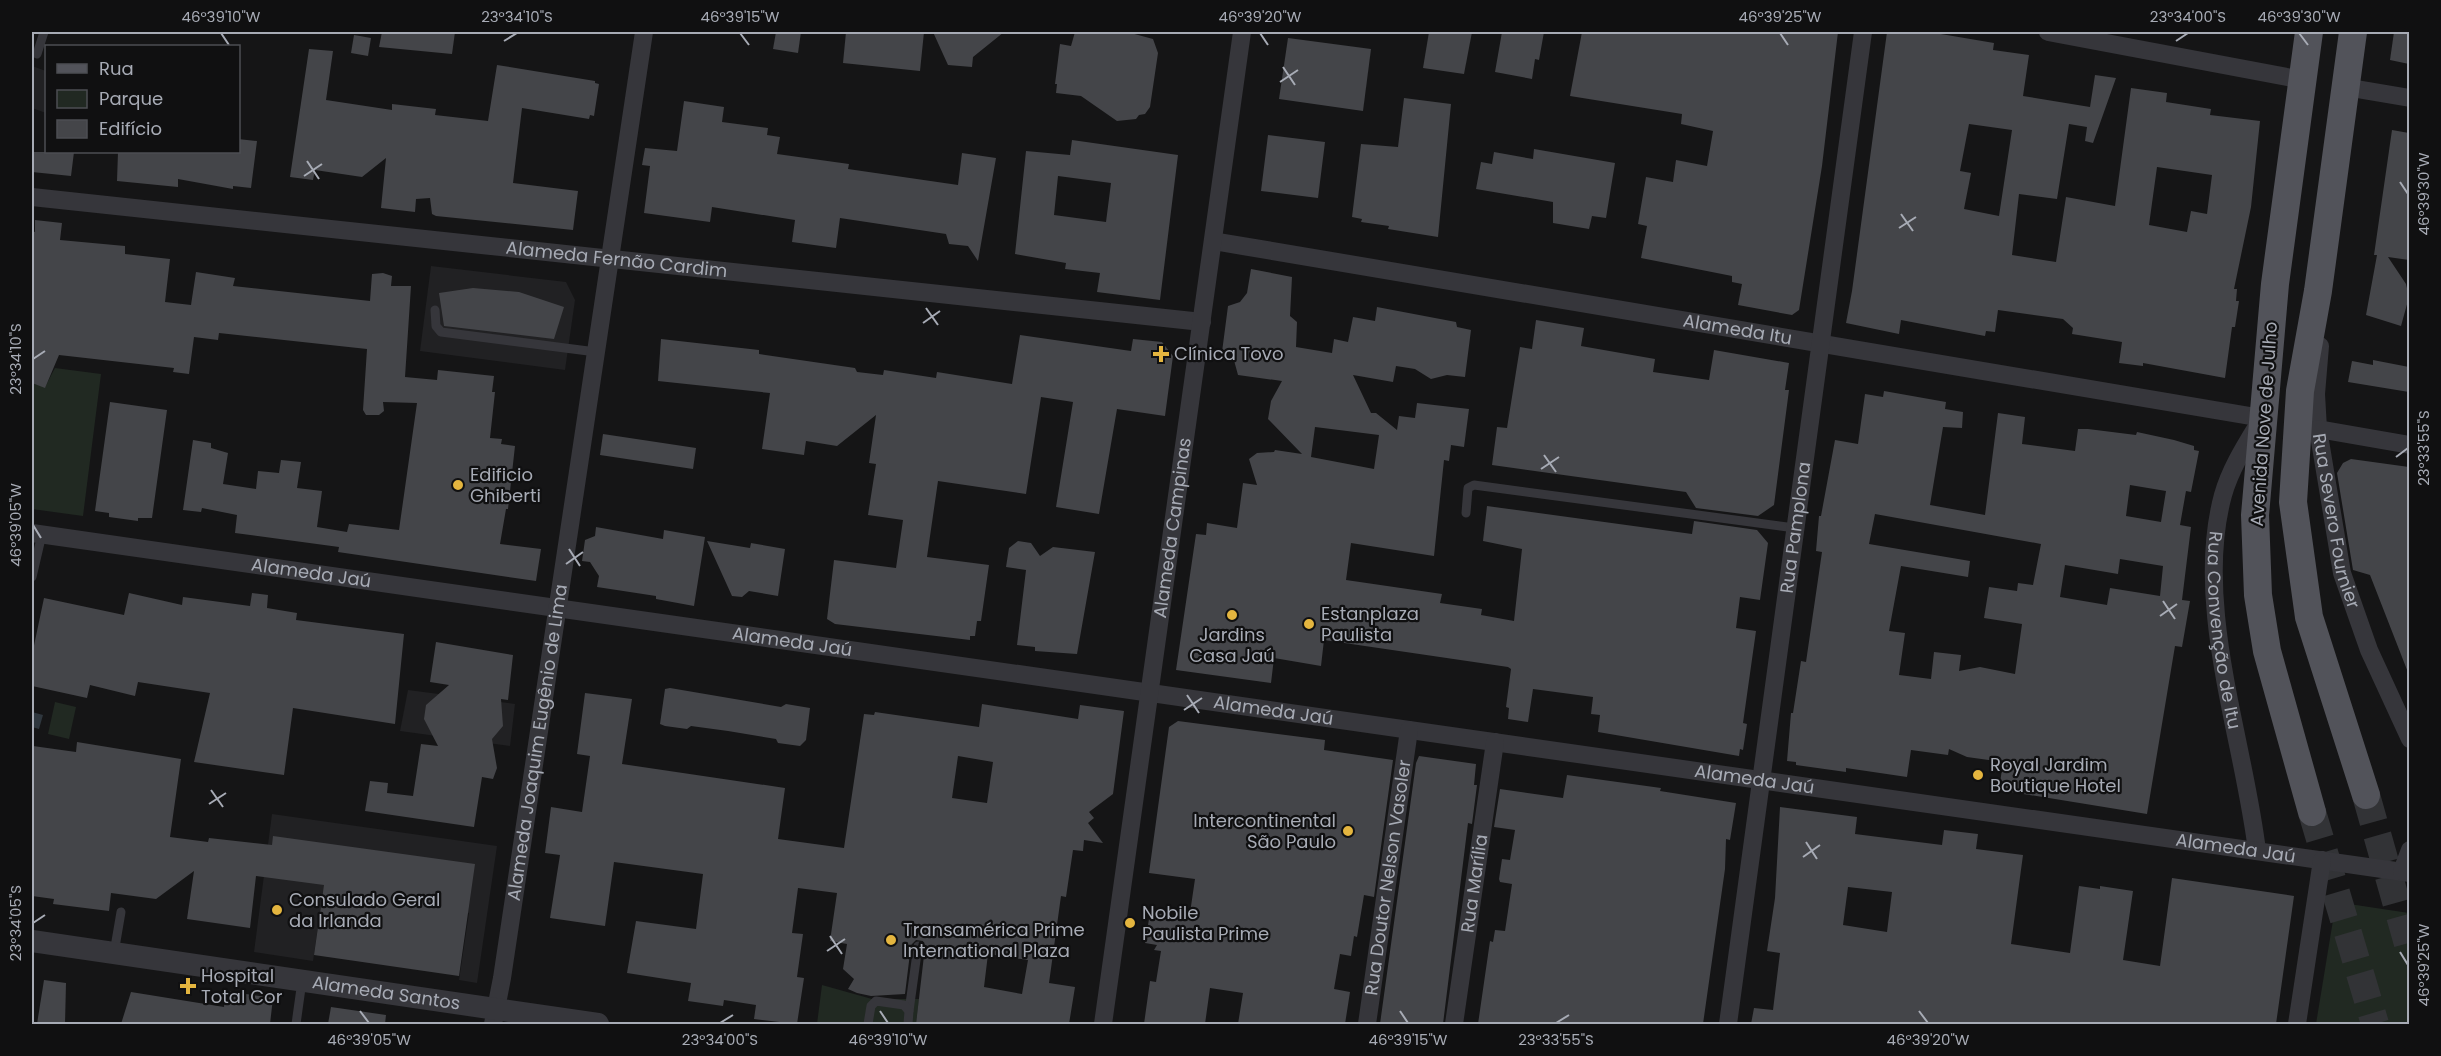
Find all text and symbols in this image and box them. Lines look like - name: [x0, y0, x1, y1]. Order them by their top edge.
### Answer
- text: 46°39'10"W: [181, 6, 261, 27]
- text: 23°34'10"S: [481, 6, 553, 27]
- text: 46°39'15"W: [700, 6, 780, 27]
- text: 46°39'20"W: [1219, 6, 1302, 27]
- text: 46°39'25"W: [1739, 6, 1822, 27]
- text: 23°34'00"S: [2150, 6, 2226, 27]
- text: 46°39'30"W: [2257, 6, 2341, 27]
- legend: [45, 45, 240, 153]
- text: Rua: [99, 56, 134, 81]
- text: Parque: [99, 86, 163, 111]
- text: Edifício: [99, 116, 162, 141]
- text: 46°39'30"W: [2413, 152, 2434, 236]
- street label: Alameda Fernão Cardim: [505, 235, 729, 283]
- street label: Alameda Itu: [1681, 308, 1794, 351]
- street label: Avenida Nove de Julho: [2244, 321, 2283, 527]
- text: 23°34'10"S: [5, 323, 26, 395]
- place label: Clínica Tovo: [1174, 341, 1283, 366]
- marker: Clínica Tovo: [1152, 345, 1170, 363]
- text: 23°33'55"S: [2413, 410, 2434, 486]
- street label: Rua Severo Fournier: [2307, 431, 2367, 612]
- street label: Alameda Campinas: [1147, 436, 1197, 620]
- street label: Rua Pamplona: [1774, 460, 1816, 595]
- place label: Edificio Ghiberti: [470, 462, 541, 508]
- marker: Edificio Ghiberti: [451, 478, 465, 492]
- text: 46°39'05"W: [5, 483, 26, 567]
- street label: Rua Convenção de Itu: [2202, 530, 2247, 731]
- street label: Alameda Jaú: [250, 551, 373, 593]
- street label: Alameda Joaquim Eugênio de Lima: [501, 582, 573, 902]
- place label: Estanplaza Paulista: [1321, 601, 1419, 647]
- marker: Jardins Casa Jaú: [1225, 608, 1239, 622]
- marker: Estanplaza Paulista: [1302, 617, 1316, 631]
- street label: Alameda Jaú: [731, 620, 854, 662]
- place label: Jardins Casa Jaú: [1189, 622, 1275, 668]
- street label: Alameda Jaú: [1212, 689, 1335, 731]
- place label: Royal Jardim Boutique Hotel: [1990, 752, 2121, 798]
- street label: Rua Doutor Nelson Vasoler: [1358, 758, 1417, 997]
- street label: Alameda Jaú: [1693, 758, 1816, 800]
- marker: Royal Jardim Boutique Hotel: [1971, 768, 1985, 782]
- place label: Intercontinental São Paulo: [1193, 808, 1336, 854]
- marker: Intercontinental São Paulo: [1341, 824, 1355, 838]
- street label: Alameda Jaú: [2174, 827, 2297, 868]
- street label: Rua Marília: [1454, 832, 1493, 934]
- text: 23°34'05"S: [5, 885, 26, 961]
- place label: Consulado Geral da Irlanda: [289, 887, 440, 933]
- place label: Nobile Paulista Prime: [1142, 900, 1269, 946]
- marker: Consulado Geral da Irlanda: [270, 903, 284, 917]
- marker: Nobile Paulista Prime: [1123, 916, 1137, 930]
- place label: Transamérica Prime International Plaza: [903, 917, 1085, 963]
- text: 46°39'25"W: [2413, 923, 2434, 1006]
- marker: Transamérica Prime International Plaza: [884, 933, 898, 947]
- place label: Hospital Total Cor: [201, 963, 283, 1009]
- street label: Alameda Santos: [311, 969, 462, 1016]
- marker: Hospital Total Cor: [179, 977, 197, 995]
- text: 46°39'05"W: [327, 1029, 411, 1050]
- text: 23°34'00"S: [682, 1029, 758, 1050]
- text: 46°39'10"W: [848, 1029, 928, 1050]
- text: 46°39'15"W: [1368, 1029, 1448, 1050]
- text: 23°33'55"S: [1518, 1029, 1594, 1050]
- text: 46°39'20"W: [1887, 1029, 1970, 1050]

